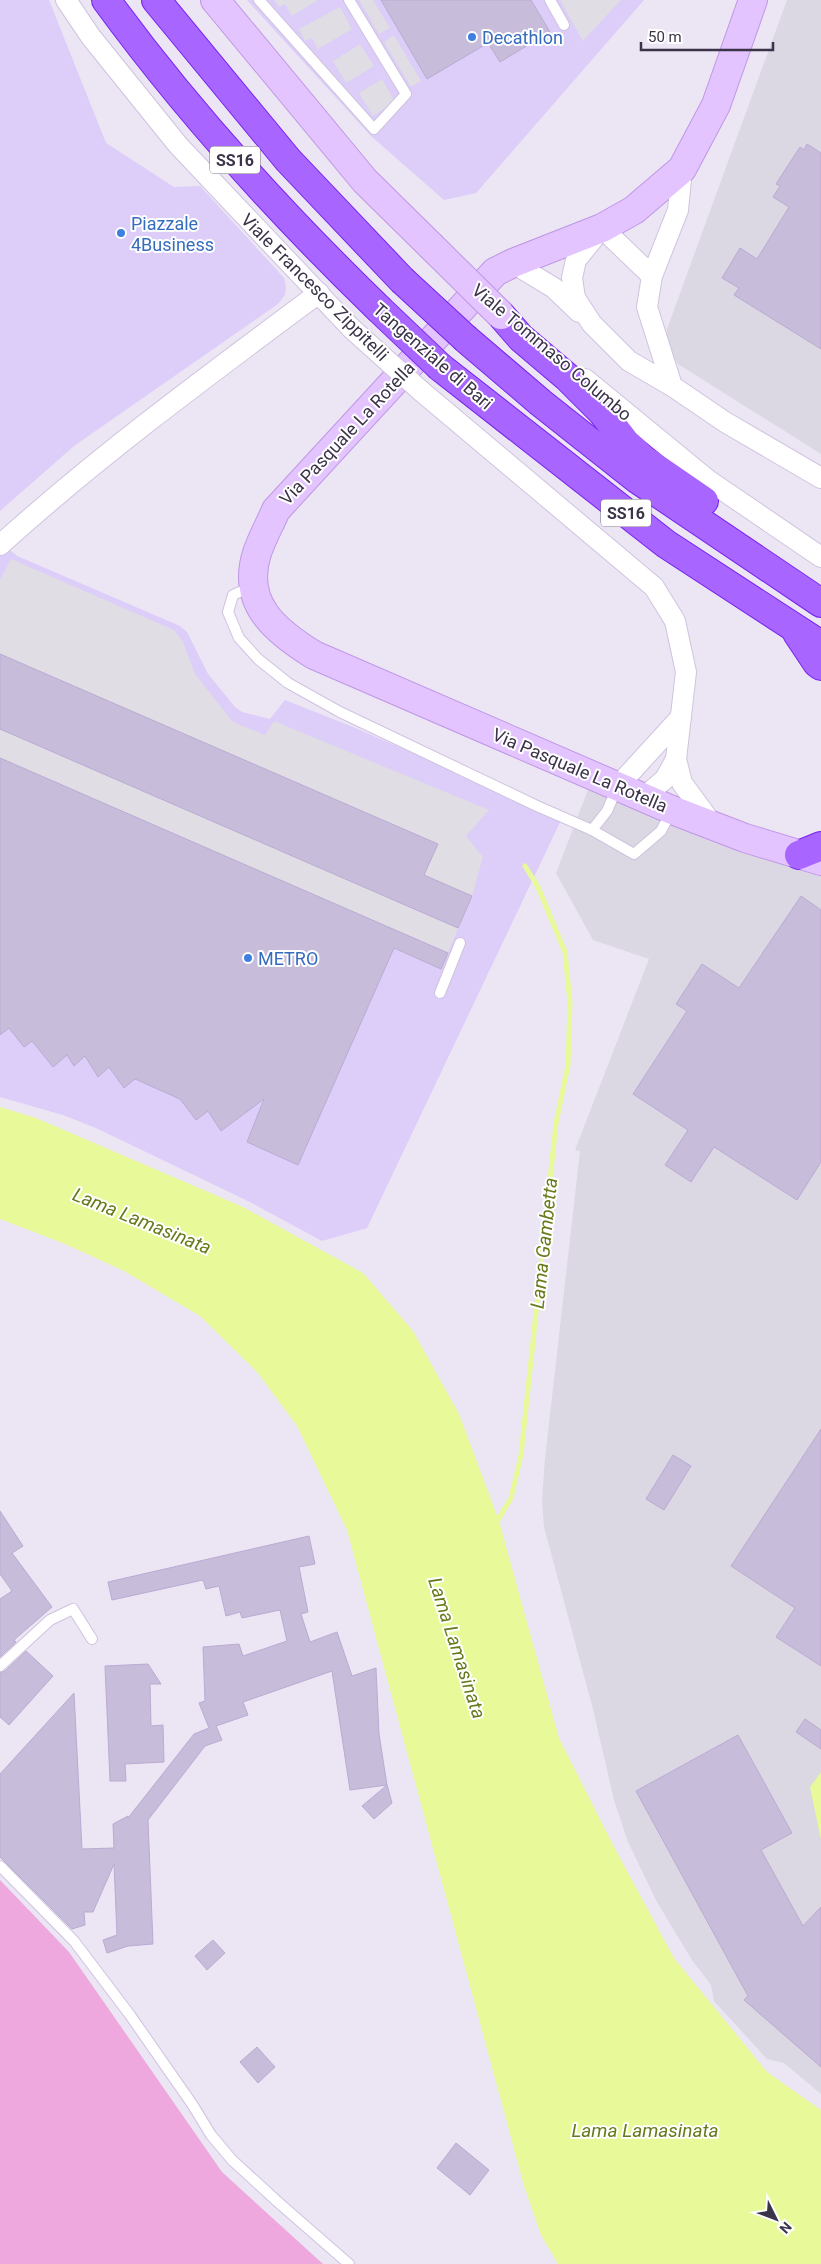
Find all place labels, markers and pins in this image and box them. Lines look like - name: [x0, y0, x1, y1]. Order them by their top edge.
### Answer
- place label: Decathlon: [482, 27, 563, 48]
- marker: Decathlon: [466, 31, 478, 43]
- place label: Piazzale 4Business: [131, 213, 214, 255]
- marker: Piazzale 4Business: [115, 227, 127, 239]
- place label: METRO: [258, 948, 318, 969]
- marker: METRO: [242, 952, 254, 964]

